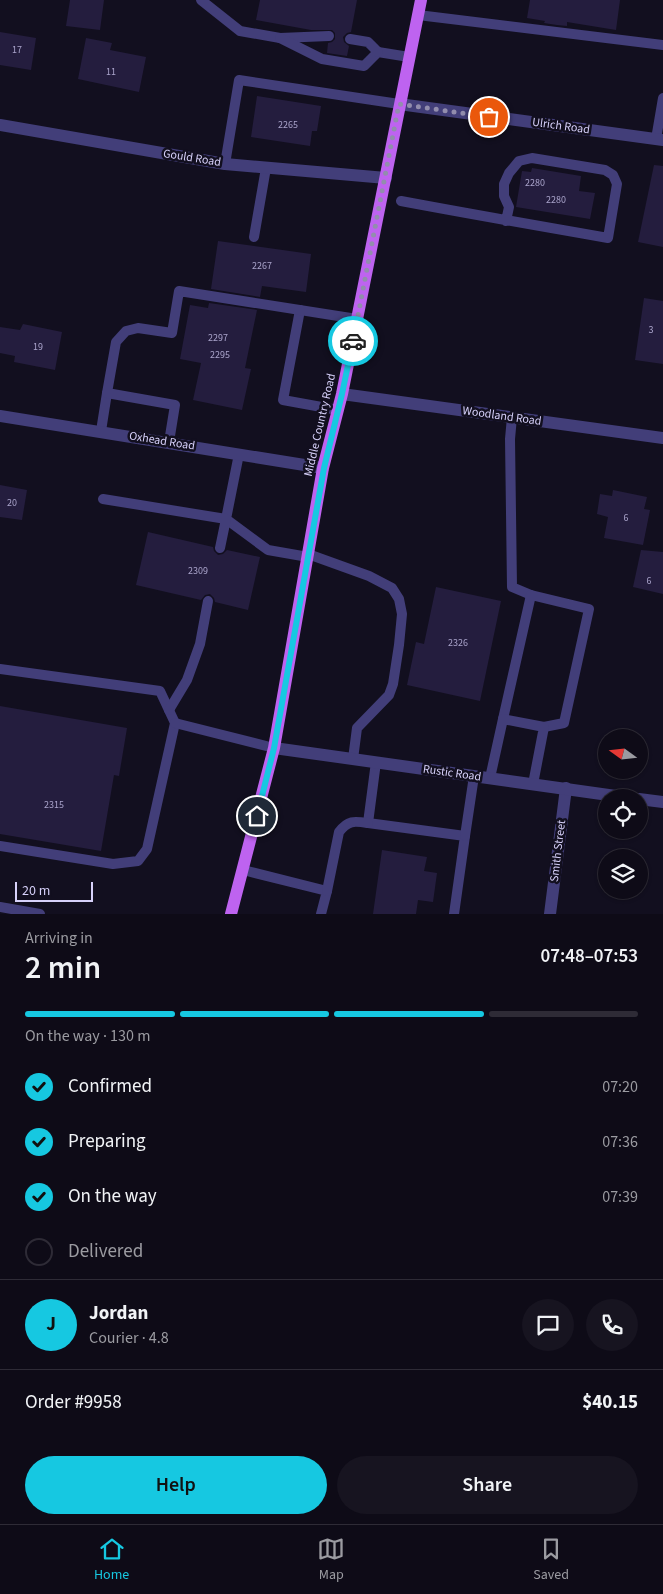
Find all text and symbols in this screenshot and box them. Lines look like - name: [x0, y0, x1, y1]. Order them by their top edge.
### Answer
- house number: 17: [12, 43, 22, 57]
- house number: 11: [106, 65, 116, 79]
- pin: [468, 96, 510, 138]
- icon: bag: [475, 103, 503, 131]
- street label: Ulrich Road: [531, 114, 591, 138]
- house number: 2265: [278, 118, 298, 132]
- street label: Gould Road: [162, 145, 222, 171]
- house number: 2280: [525, 176, 545, 190]
- house number: 2280: [546, 193, 566, 207]
- house number: 2267: [252, 259, 272, 273]
- courier: [328, 316, 378, 366]
- house number: 3: [649, 323, 654, 337]
- icon: car: [339, 327, 367, 355]
- house number: 2297: [208, 331, 228, 345]
- house number: 19: [33, 340, 43, 354]
- house number: 2295: [210, 348, 230, 362]
- street label: Middle Country Road: [300, 372, 340, 478]
- street label: Woodland Road: [461, 402, 543, 430]
- street label: Oxhead Road: [128, 427, 196, 455]
- house number: 20: [7, 496, 17, 510]
- house number: 6: [624, 511, 629, 525]
- house number: 2309: [188, 564, 208, 578]
- house number: 6: [647, 574, 652, 588]
- house number: 2326: [448, 636, 468, 650]
- north arrow: [598, 729, 648, 779]
- map controls: [598, 729, 648, 899]
- street label: Rustic Road: [422, 760, 482, 786]
- button: locate: [598, 789, 648, 839]
- pin: [236, 795, 278, 837]
- house number: 2315: [44, 798, 64, 812]
- icon: home: [243, 802, 271, 830]
- street label: Smith Street: [546, 819, 570, 883]
- button: layers: [598, 849, 648, 899]
- scale bar: [15, 879, 92, 902]
- text: 20 m: [22, 881, 50, 901]
- text: Arriving in: [25, 927, 93, 949]
- text: 07:48–07:53: [540, 943, 638, 970]
- text: 2 min: [25, 945, 101, 991]
- text: On the way · 130 m: [25, 1025, 150, 1047]
- icon: check: [25, 1073, 53, 1101]
- text: Confirmed: [68, 1073, 152, 1100]
- text: 07:20: [602, 1076, 638, 1098]
- icon: check: [25, 1128, 53, 1156]
- text: Preparing: [68, 1128, 146, 1155]
- text: 07:36: [602, 1131, 638, 1153]
- icon: check: [25, 1183, 53, 1211]
- text: On the way: [68, 1183, 157, 1210]
- text: 07:39: [602, 1186, 638, 1208]
- text: Delivered: [68, 1238, 143, 1265]
- button: chat: [522, 1299, 574, 1351]
- button: phone: [586, 1299, 638, 1351]
- text: Jordan: [89, 1300, 148, 1327]
- text: J: [46, 1311, 56, 1338]
- text: Courier · 4.8: [89, 1327, 169, 1349]
- text: Order #9958: [25, 1389, 122, 1416]
- text: $40.15: [582, 1389, 638, 1416]
- button: Help: [25, 1456, 327, 1514]
- button: Share: [337, 1456, 638, 1514]
- tab: Home: [94, 1535, 129, 1585]
- tab: Map: [317, 1535, 345, 1585]
- tab: Saved: [533, 1535, 569, 1585]

